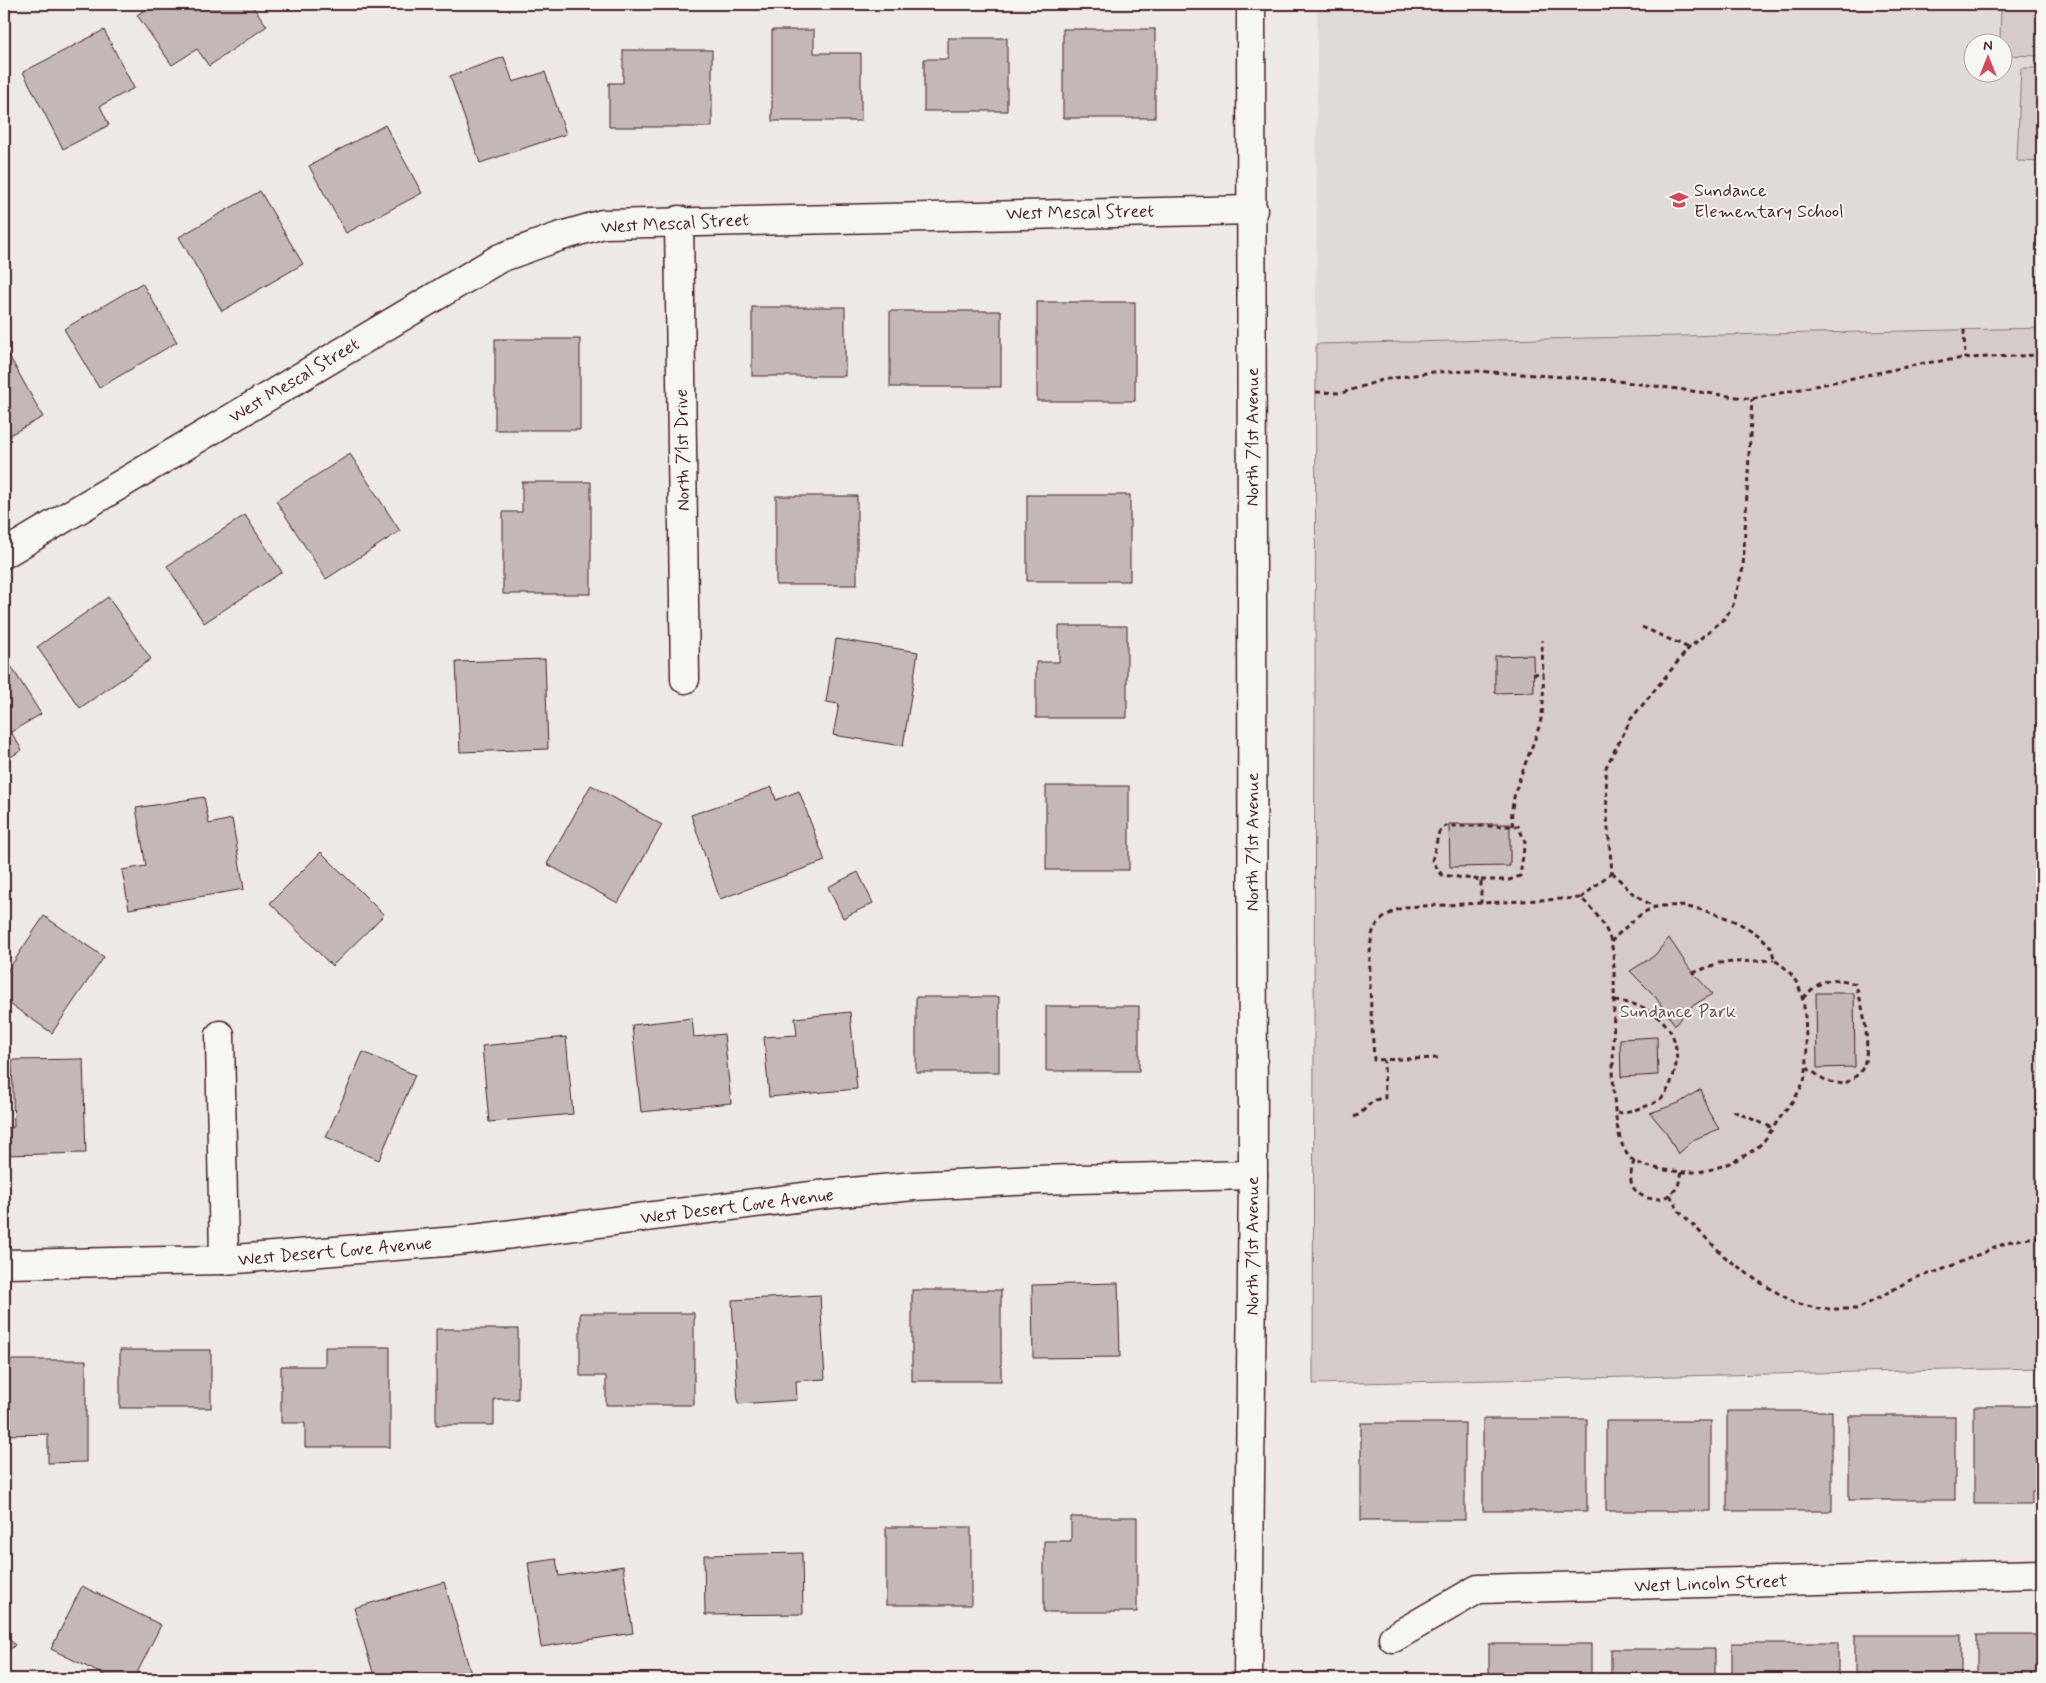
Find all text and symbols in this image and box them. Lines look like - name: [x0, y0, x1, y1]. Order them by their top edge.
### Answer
- north arrow: [1964, 32, 2014, 82]
- text: N: [1983, 37, 1993, 55]
- place label: Sundance Elementary School: [1694, 179, 1844, 224]
- school or university icon: Sundance Elementary School: [1668, 189, 1690, 211]
- street label: West Mescal Street: [1006, 200, 1155, 226]
- street label: West Mescal Street: [600, 208, 750, 240]
- street label: West Mescal Street: [225, 332, 364, 429]
- street label: North 71st Avenue: [1241, 367, 1265, 506]
- street label: North 71st Drive: [670, 389, 696, 511]
- street label: North 71st Avenue: [1241, 772, 1265, 911]
- park label: Sundance Park: [1620, 1000, 1736, 1024]
- street label: North 71st Avenue: [1241, 1176, 1265, 1315]
- street label: West Desert Cove Avenue: [639, 1183, 835, 1231]
- street label: West Desert Cove Avenue: [237, 1232, 433, 1272]
- street label: West Lincoln Street: [1634, 1569, 1788, 1599]

